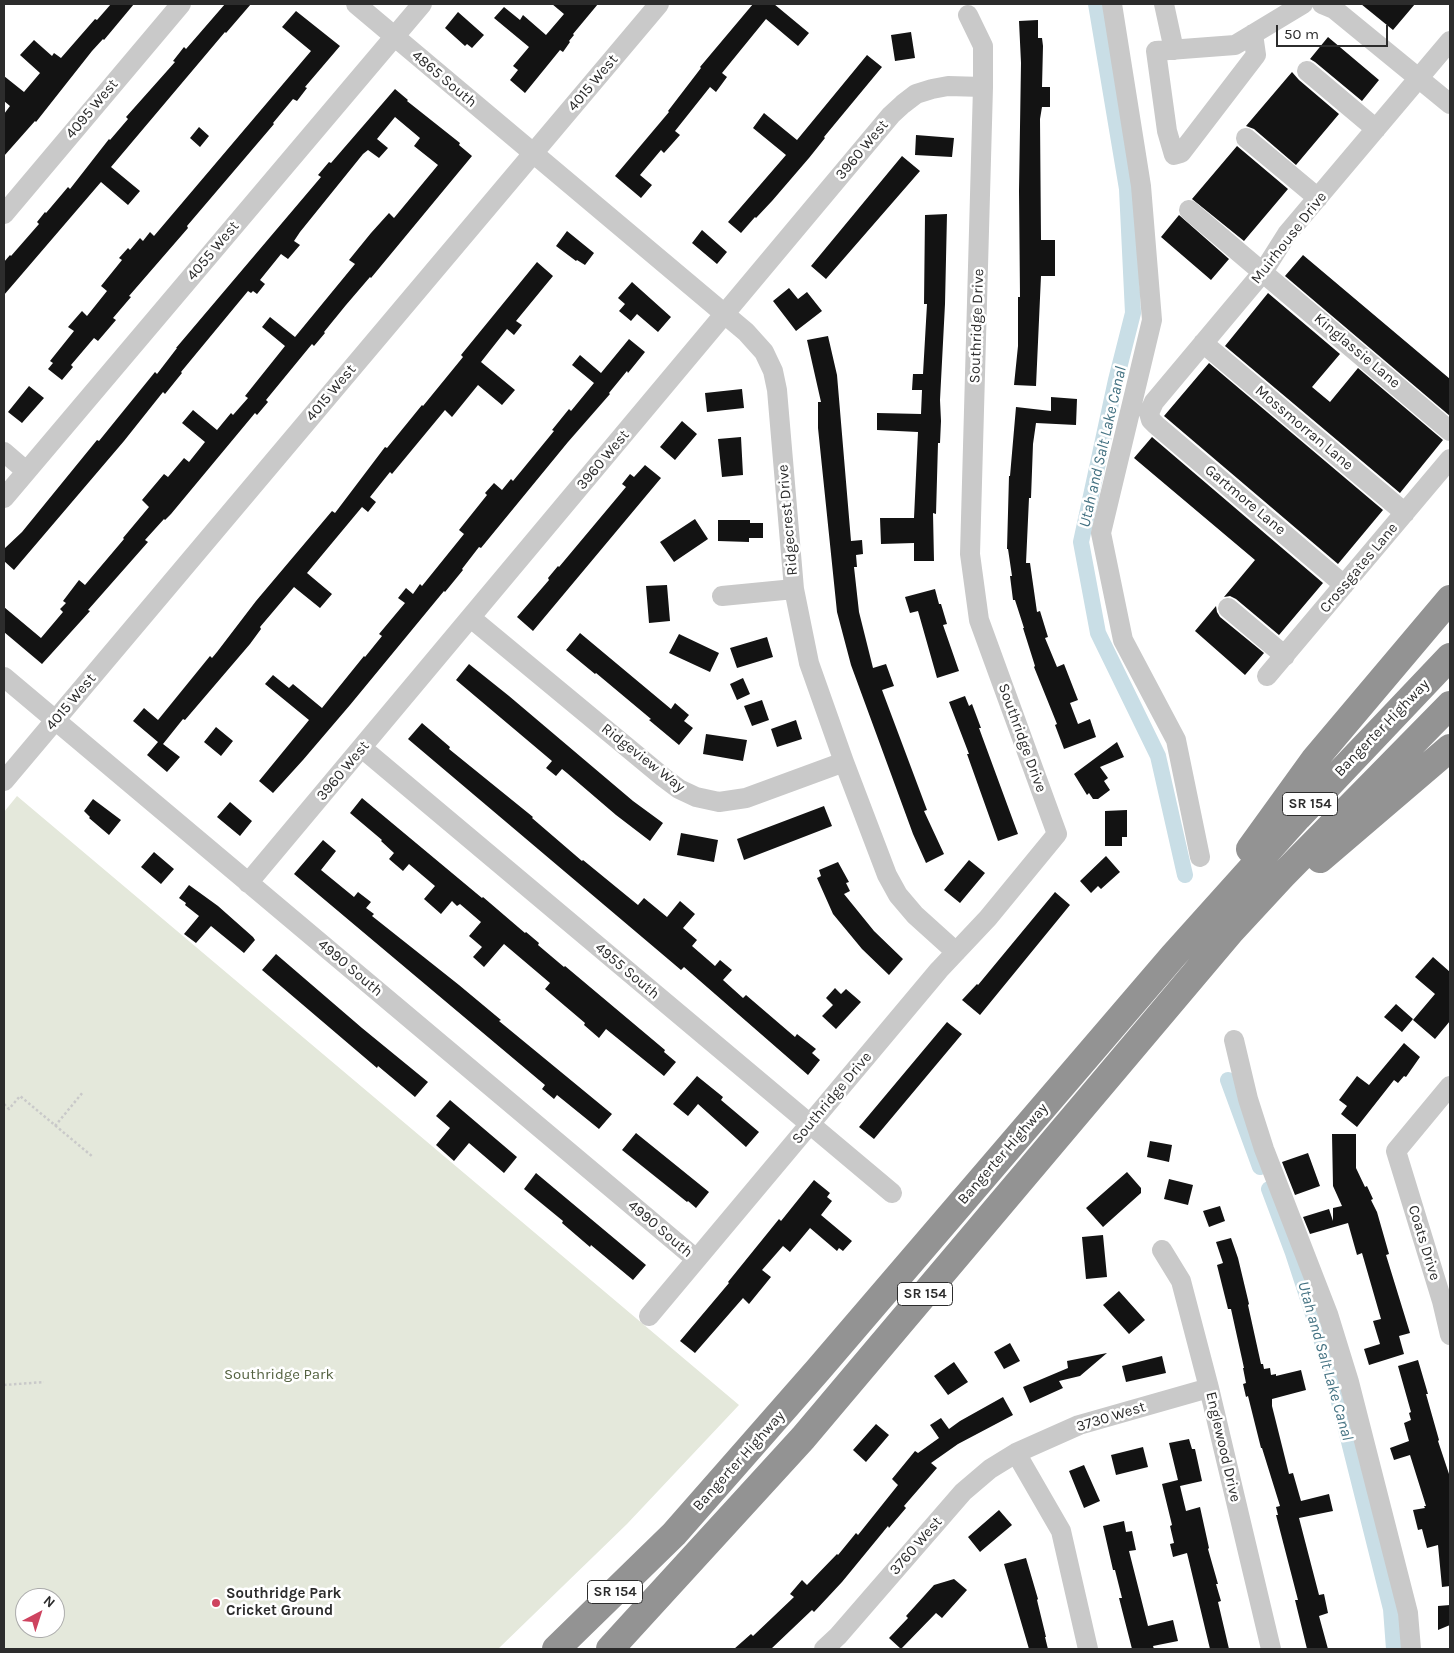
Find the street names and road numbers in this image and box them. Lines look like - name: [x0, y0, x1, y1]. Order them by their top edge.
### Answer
- street label: 4865 South: [408, 47, 480, 111]
- street label: 4015 West: [564, 51, 622, 115]
- street label: 4095 West: [62, 76, 122, 142]
- street label: 3960 West: [832, 116, 892, 184]
- street label: Muirhouse Drive: [1247, 188, 1331, 288]
- street label: 4055 West: [183, 218, 243, 284]
- street label: Southridge Drive: [966, 268, 988, 384]
- street label: Kinglassie Lane: [1310, 310, 1404, 392]
- street label: 4015 West: [302, 361, 360, 425]
- street label: Mossmorran Lane: [1251, 382, 1357, 474]
- street label: 3960 West: [573, 426, 633, 494]
- street label: Gartmore Lane: [1201, 461, 1289, 539]
- street label: Ridgecrest Drive: [774, 464, 802, 576]
- street label: Crossgates Lane: [1316, 519, 1402, 617]
- street label: 4015 West: [42, 670, 100, 734]
- street label: Bangerter Highway: [1331, 675, 1433, 781]
- street label: Southridge Drive: [994, 681, 1050, 795]
- street label: Ridgeview Way: [598, 720, 688, 796]
- street label: 3960 West: [313, 737, 373, 805]
- road number: SR 154: [1282, 792, 1338, 816]
- street label: 4990 South: [314, 936, 386, 1000]
- street label: 4955 South: [591, 939, 663, 1003]
- street label: Southridge Drive: [788, 1048, 876, 1148]
- street label: Bangerter Highway: [954, 1100, 1052, 1208]
- street label: 4990 South: [624, 1197, 696, 1261]
- street label: Coats Drive: [1404, 1203, 1444, 1283]
- road number: SR 154: [898, 1282, 952, 1306]
- street label: Englewood Drive: [1202, 1390, 1244, 1504]
- street label: 3730 West: [1074, 1398, 1148, 1436]
- street label: Bangerter Highway: [689, 1407, 789, 1515]
- street label: 3760 West: [886, 1513, 946, 1579]
- road number: SR 154: [588, 1580, 642, 1604]

